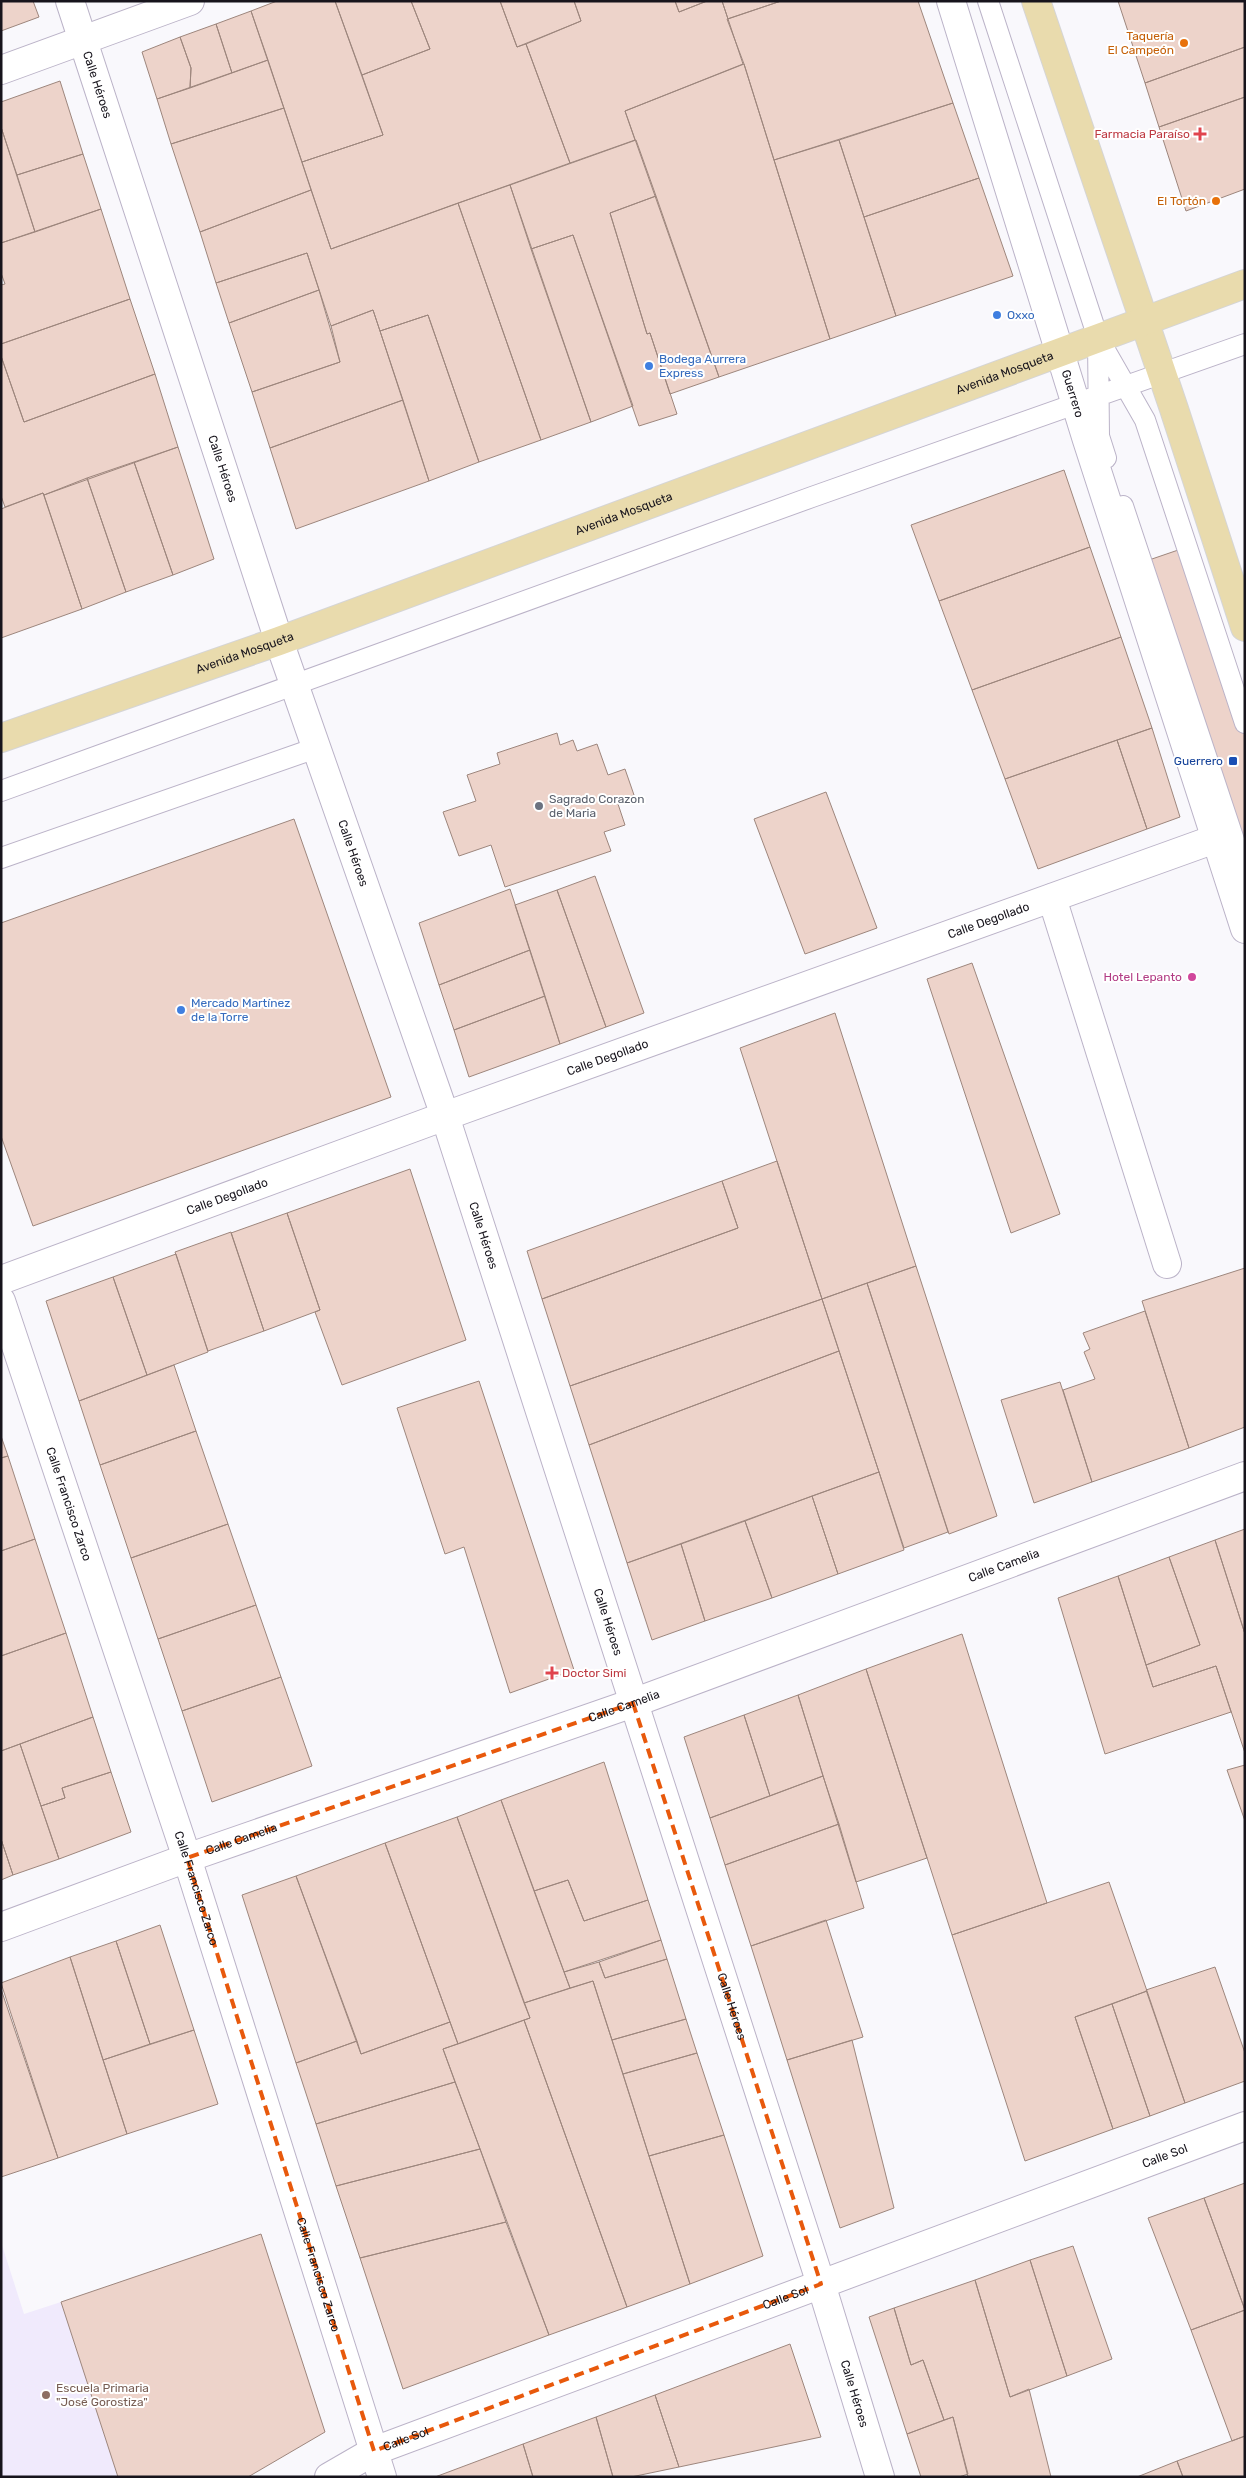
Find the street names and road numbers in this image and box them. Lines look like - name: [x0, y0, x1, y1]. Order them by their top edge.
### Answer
- street label: Calle Héroes: [80, 49, 115, 120]
- street label: Avenida Mosqueta: [954, 348, 1055, 397]
- street label: Guerrero: [1059, 368, 1087, 419]
- street label: Calle Héroes: [205, 433, 240, 504]
- street label: Avenida Mosqueta: [573, 489, 674, 538]
- street label: Avenida Mosqueta: [194, 629, 295, 677]
- street label: Calle Héroes: [335, 818, 371, 888]
- street label: Calle Degollado: [946, 899, 1031, 942]
- street label: Calle Degollado: [565, 1036, 650, 1079]
- street label: Calle Degollado: [184, 1175, 270, 1218]
- street label: Calle Héroes: [466, 1200, 501, 1271]
- street label: Calle Francisco Zarco: [43, 1445, 94, 1563]
- street label: Calle Camelia: [966, 1546, 1041, 1585]
- street label: Calle Héroes: [591, 1587, 625, 1657]
- street label: Calle Camelia: [586, 1687, 661, 1725]
- street label: Calle Camelia: [204, 1820, 279, 1858]
- street label: Calle Francisco Zarco: [172, 1829, 221, 1947]
- street label: Calle Héroes: [714, 1971, 749, 2042]
- street label: Calle Sol: [1140, 2141, 1190, 2171]
- street label: Calle Francisco Zarco: [294, 2216, 343, 2334]
- street label: Calle Sol: [761, 2283, 810, 2312]
- street label: Calle Héroes: [838, 2358, 871, 2429]
- street label: Calle Sol: [381, 2424, 431, 2454]

